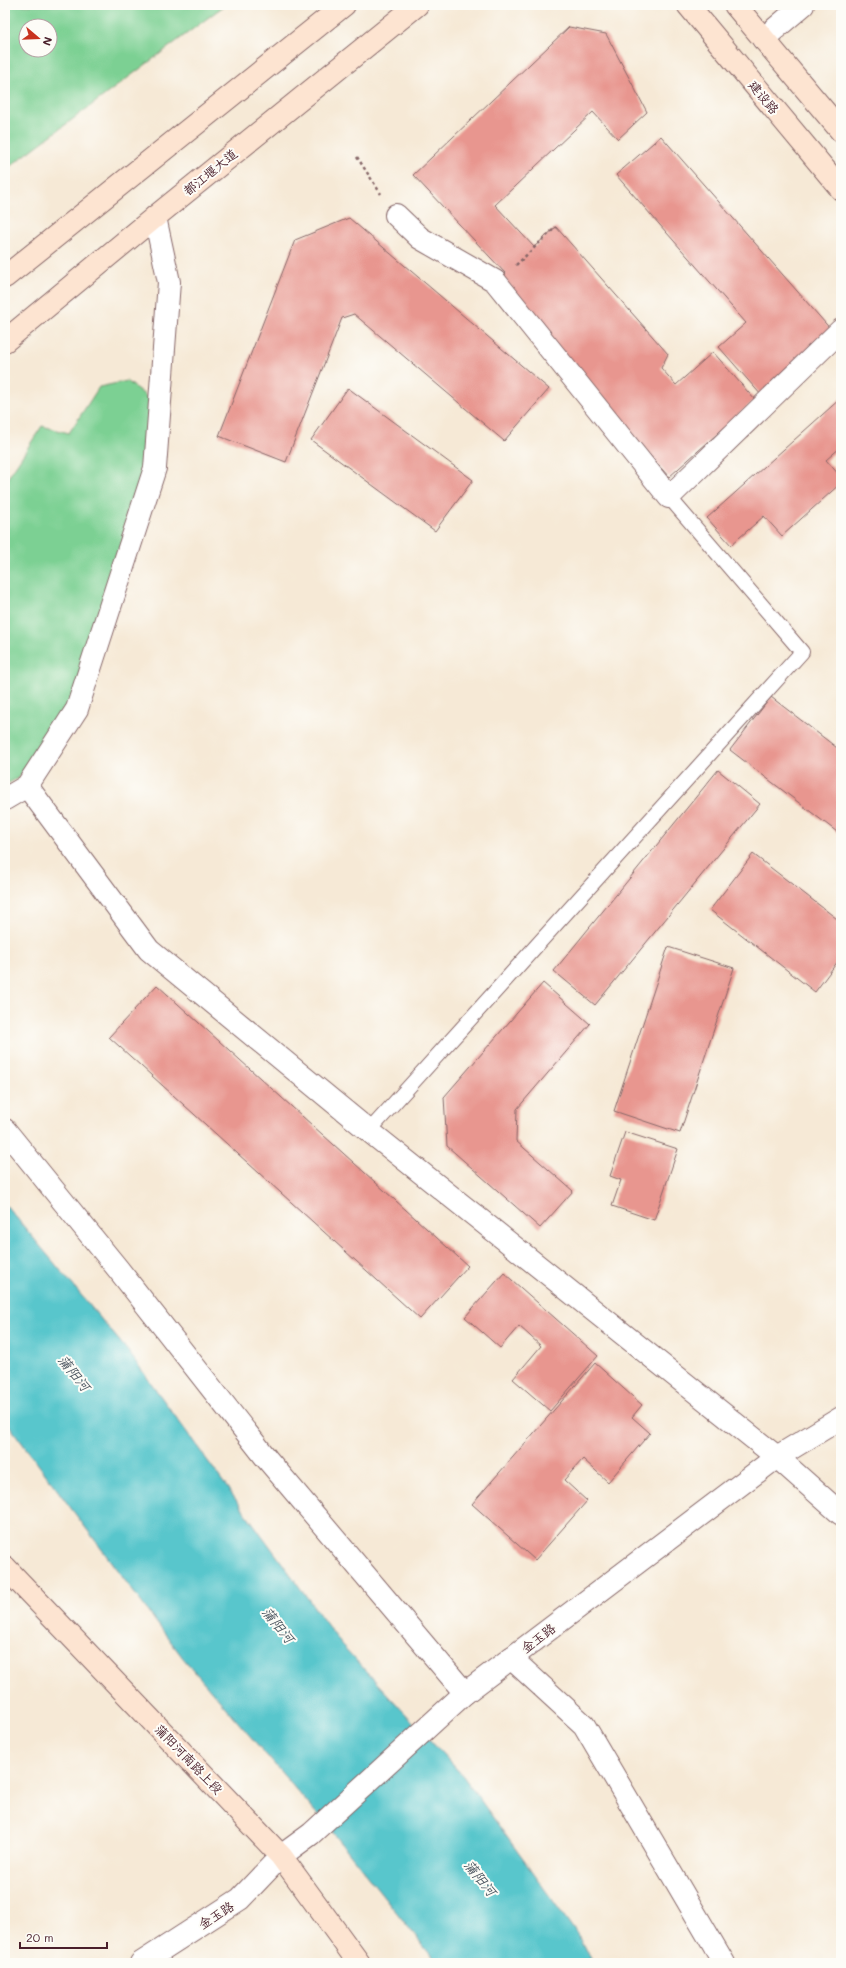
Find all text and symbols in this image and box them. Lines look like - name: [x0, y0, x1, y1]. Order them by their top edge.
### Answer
- north arrow: [18, 18, 58, 58]
- text: N: [39, 35, 56, 48]
- street label: 建设路: [745, 76, 783, 117]
- street label: 都江堰大道: [178, 145, 240, 199]
- water label: 蒲阳河: [54, 1350, 96, 1397]
- water label: 蒲阳河: [258, 1602, 300, 1649]
- street label: 金玉路: [517, 1619, 558, 1656]
- street label: 蒲阳河南路上段: [152, 1720, 227, 1797]
- water label: 蒲阳河: [460, 1855, 502, 1902]
- street label: 金玉路: [195, 1897, 237, 1932]
- scale bar: [20, 1924, 107, 1950]
- text: 20 m: [26, 1929, 54, 1945]

